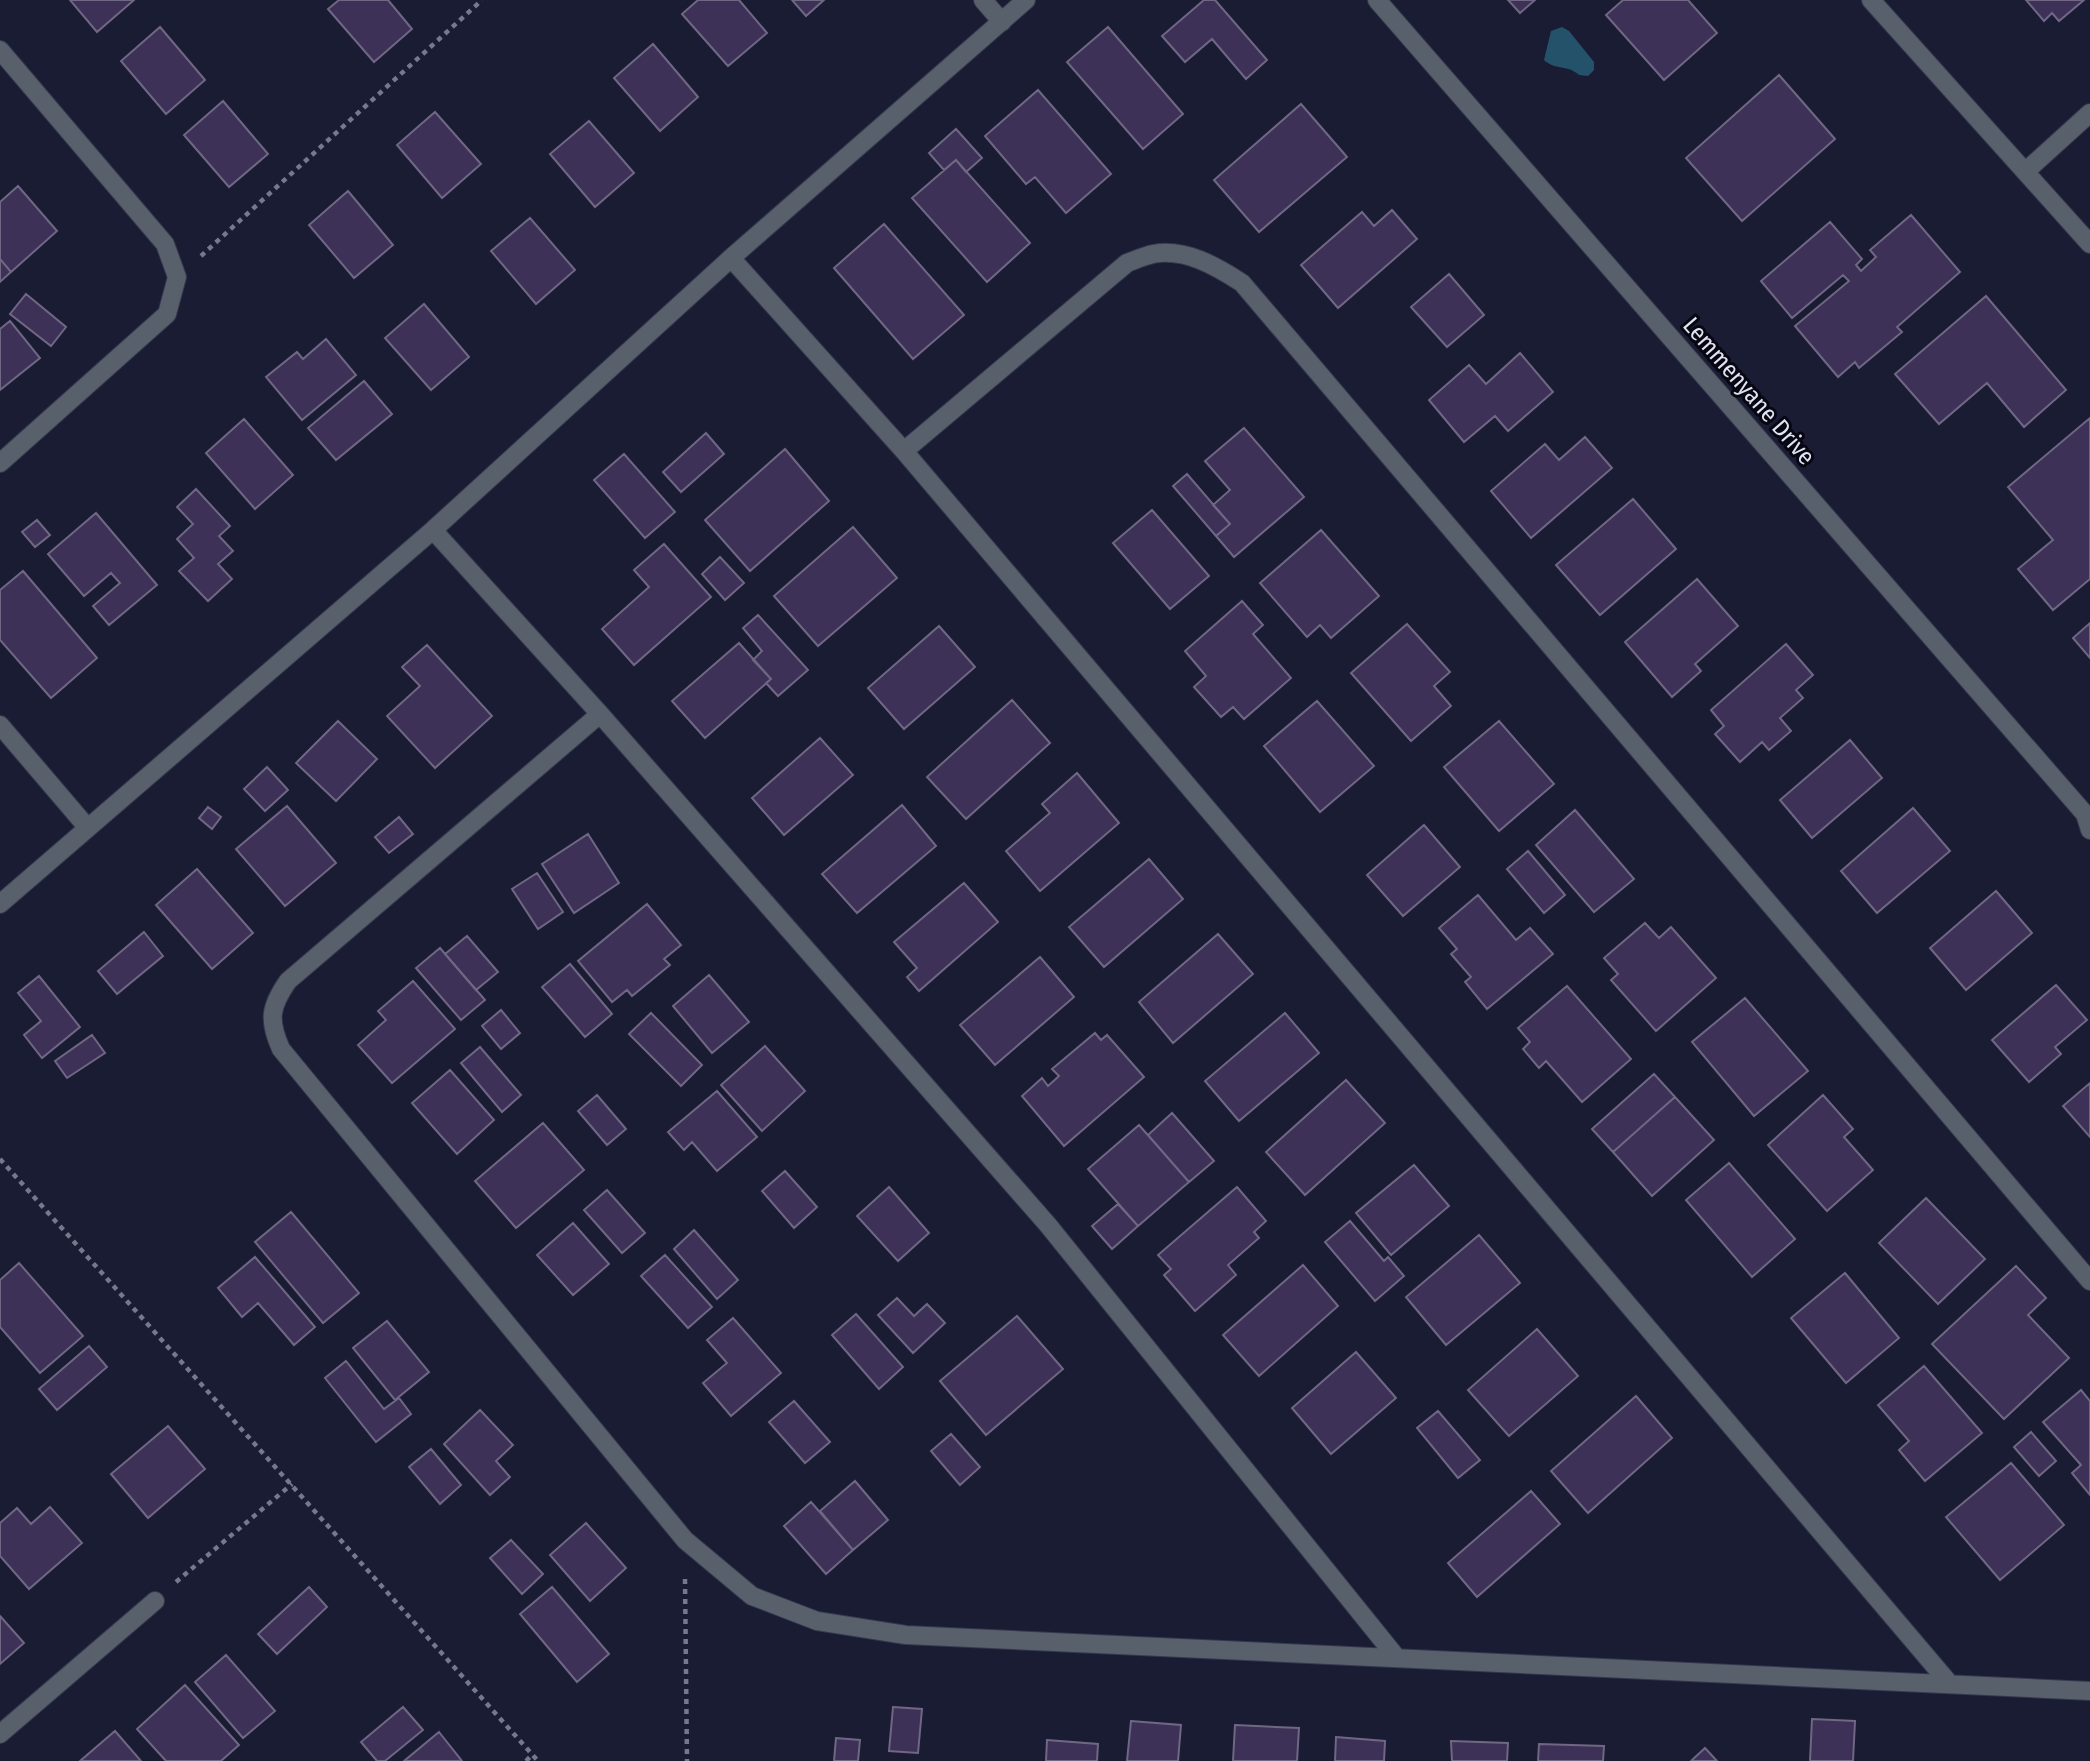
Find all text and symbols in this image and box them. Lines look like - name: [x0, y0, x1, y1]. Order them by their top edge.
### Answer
- street label: Lemmenyane Drive: [1677, 312, 1821, 470]

